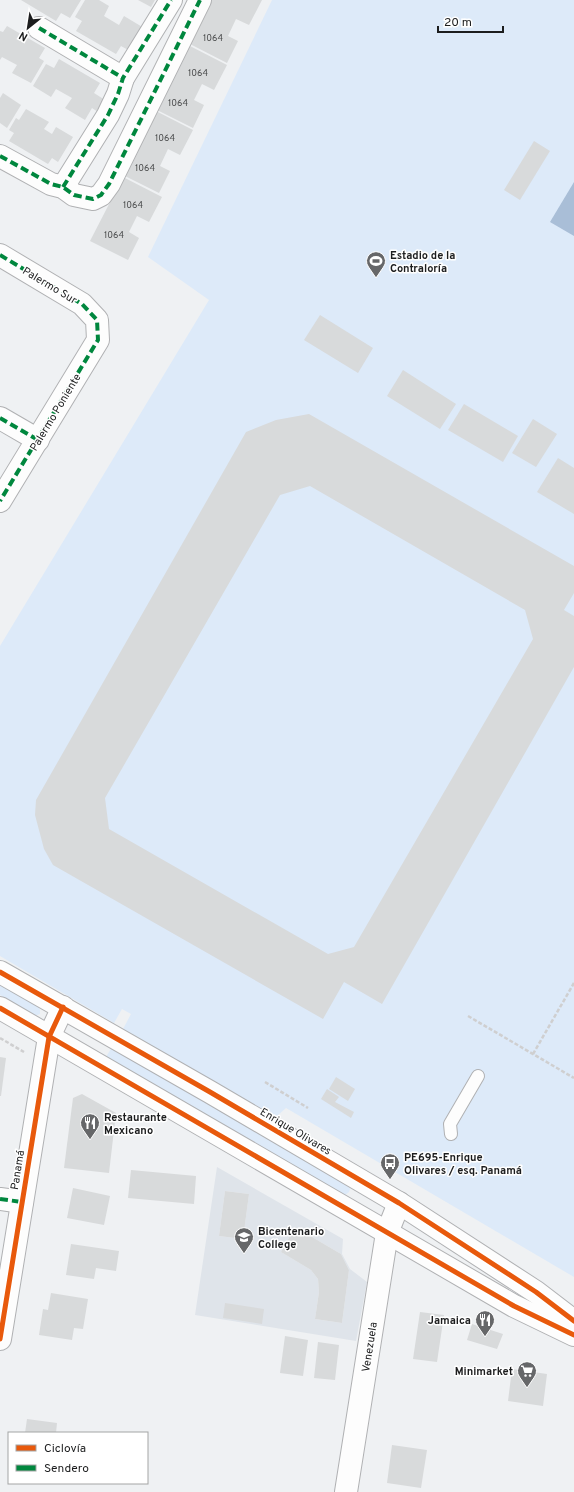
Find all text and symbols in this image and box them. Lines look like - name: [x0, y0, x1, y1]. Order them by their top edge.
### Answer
- north arrow: [8, 8, 48, 48]
- scale bar: [438, 8, 503, 34]
- text: 20 m: [444, 15, 472, 31]
- text: N: [17, 28, 30, 44]
- house number: 1064: [203, 33, 223, 44]
- house number: 1064: [188, 68, 208, 79]
- house number: 1064: [168, 98, 188, 109]
- house number: 1064: [155, 133, 175, 144]
- house number: 1064: [135, 163, 155, 174]
- house number: 1064: [123, 200, 143, 211]
- house number: 1064: [104, 230, 124, 241]
- place label: Estadio de la Contraloría: [390, 249, 455, 276]
- sports icon: Estadio de la Contraloría: [365, 250, 387, 278]
- street label: Palermo Sur: [20, 264, 80, 308]
- street label: Palermo Poniente: [27, 371, 85, 454]
- street label: Enrique Olivares: [257, 1105, 334, 1159]
- place label: Restaurante Mexicano: [104, 1111, 167, 1138]
- restaurant icon: Restaurante Mexicano: [79, 1112, 101, 1140]
- street label: Panamá: [8, 1149, 28, 1191]
- place label: PE695-Enrique Olivares / esq. Panamá: [404, 1151, 522, 1178]
- bus stop icon: PE695-Enrique Olivares / esq. Panamá: [379, 1152, 401, 1180]
- place label: Bicentenario College: [258, 1225, 324, 1252]
- school or university icon: Bicentenario College: [233, 1226, 255, 1254]
- restaurant icon: Jamaica: [474, 1309, 496, 1337]
- place label: Jamaica: [428, 1314, 471, 1328]
- street label: Venezuela: [359, 1321, 381, 1373]
- supermarket icon: Minimarket: [516, 1360, 538, 1388]
- place label: Minimarket: [455, 1365, 513, 1379]
- legend: [8, 1432, 148, 1484]
- text: Ciclovía: [44, 1441, 86, 1457]
- text: Sendero: [44, 1461, 89, 1477]

